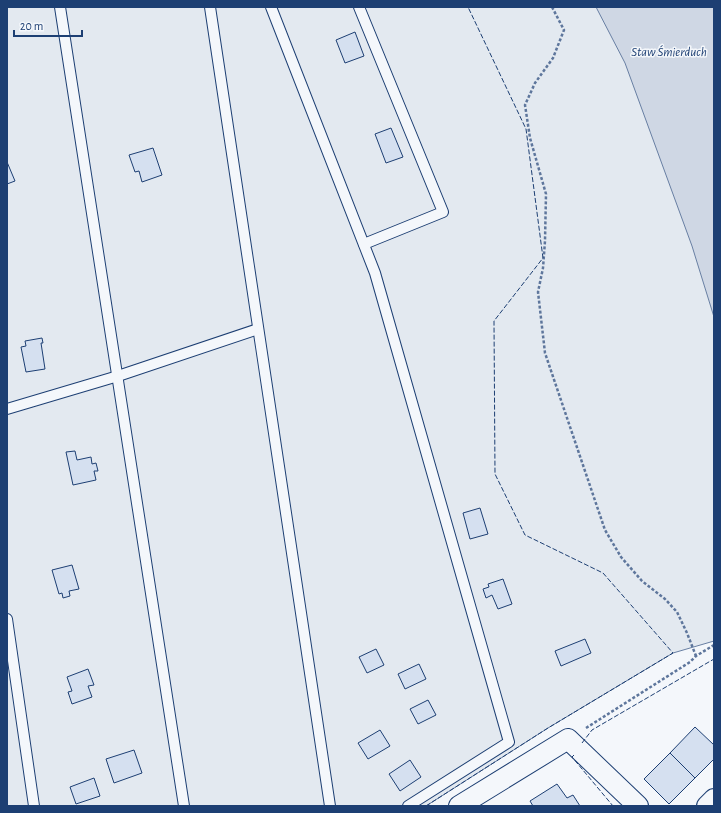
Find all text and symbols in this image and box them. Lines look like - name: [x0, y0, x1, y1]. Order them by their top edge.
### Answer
- scale bar: [14, 12, 82, 38]
- text: 20 m: [20, 20, 43, 32]
- water label: Staw Śmierduch: [631, 45, 707, 59]

